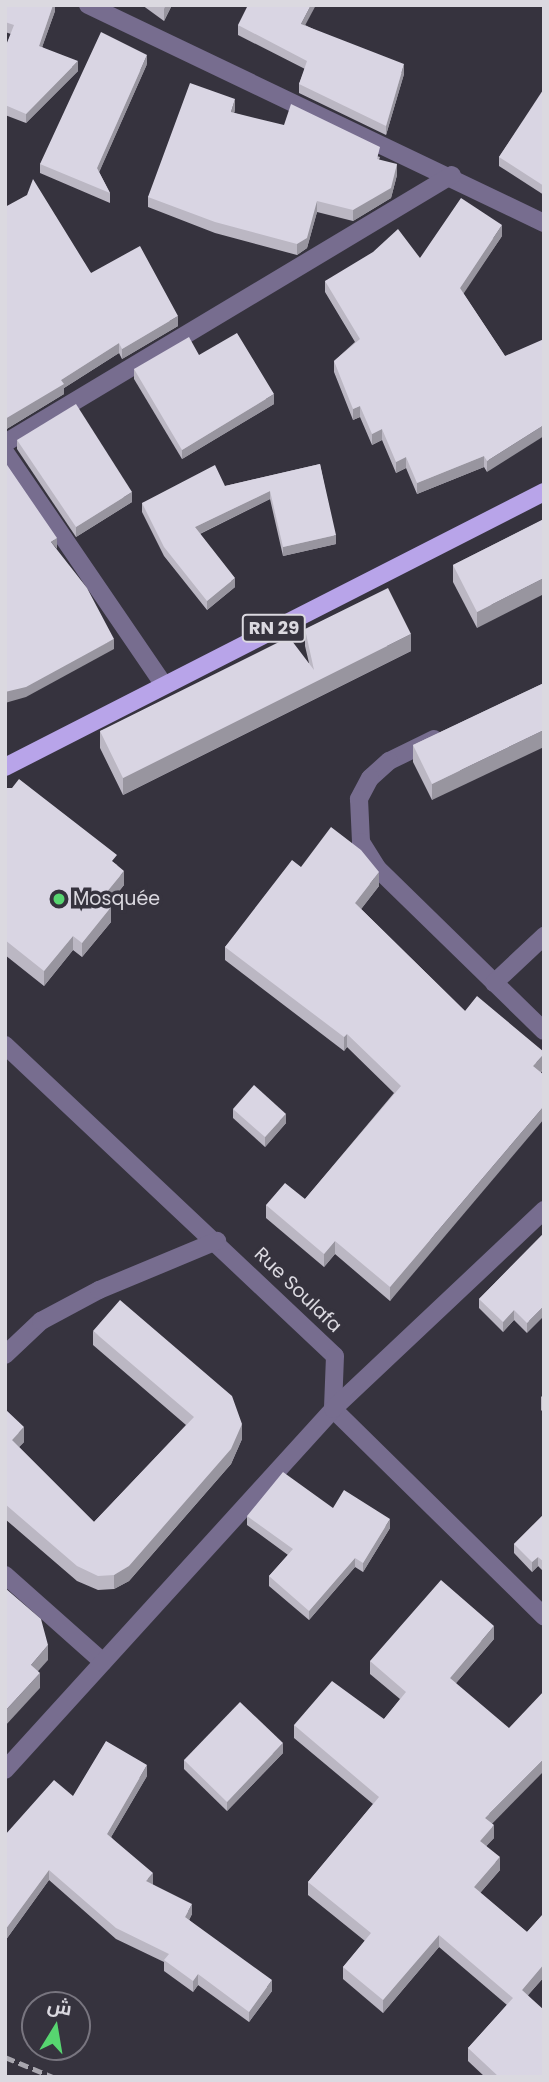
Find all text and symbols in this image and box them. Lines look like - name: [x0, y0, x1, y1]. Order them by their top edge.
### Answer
- road number: RN 29: [241, 614, 307, 642]
- place label: Mosquée: [73, 888, 160, 910]
- marker: Mosquée: [51, 891, 67, 907]
- street label: Rue Soulafa: [250, 1243, 346, 1337]
- north arrow: [21, 1991, 91, 2061]
- text: ش: [45, 1991, 74, 2022]

